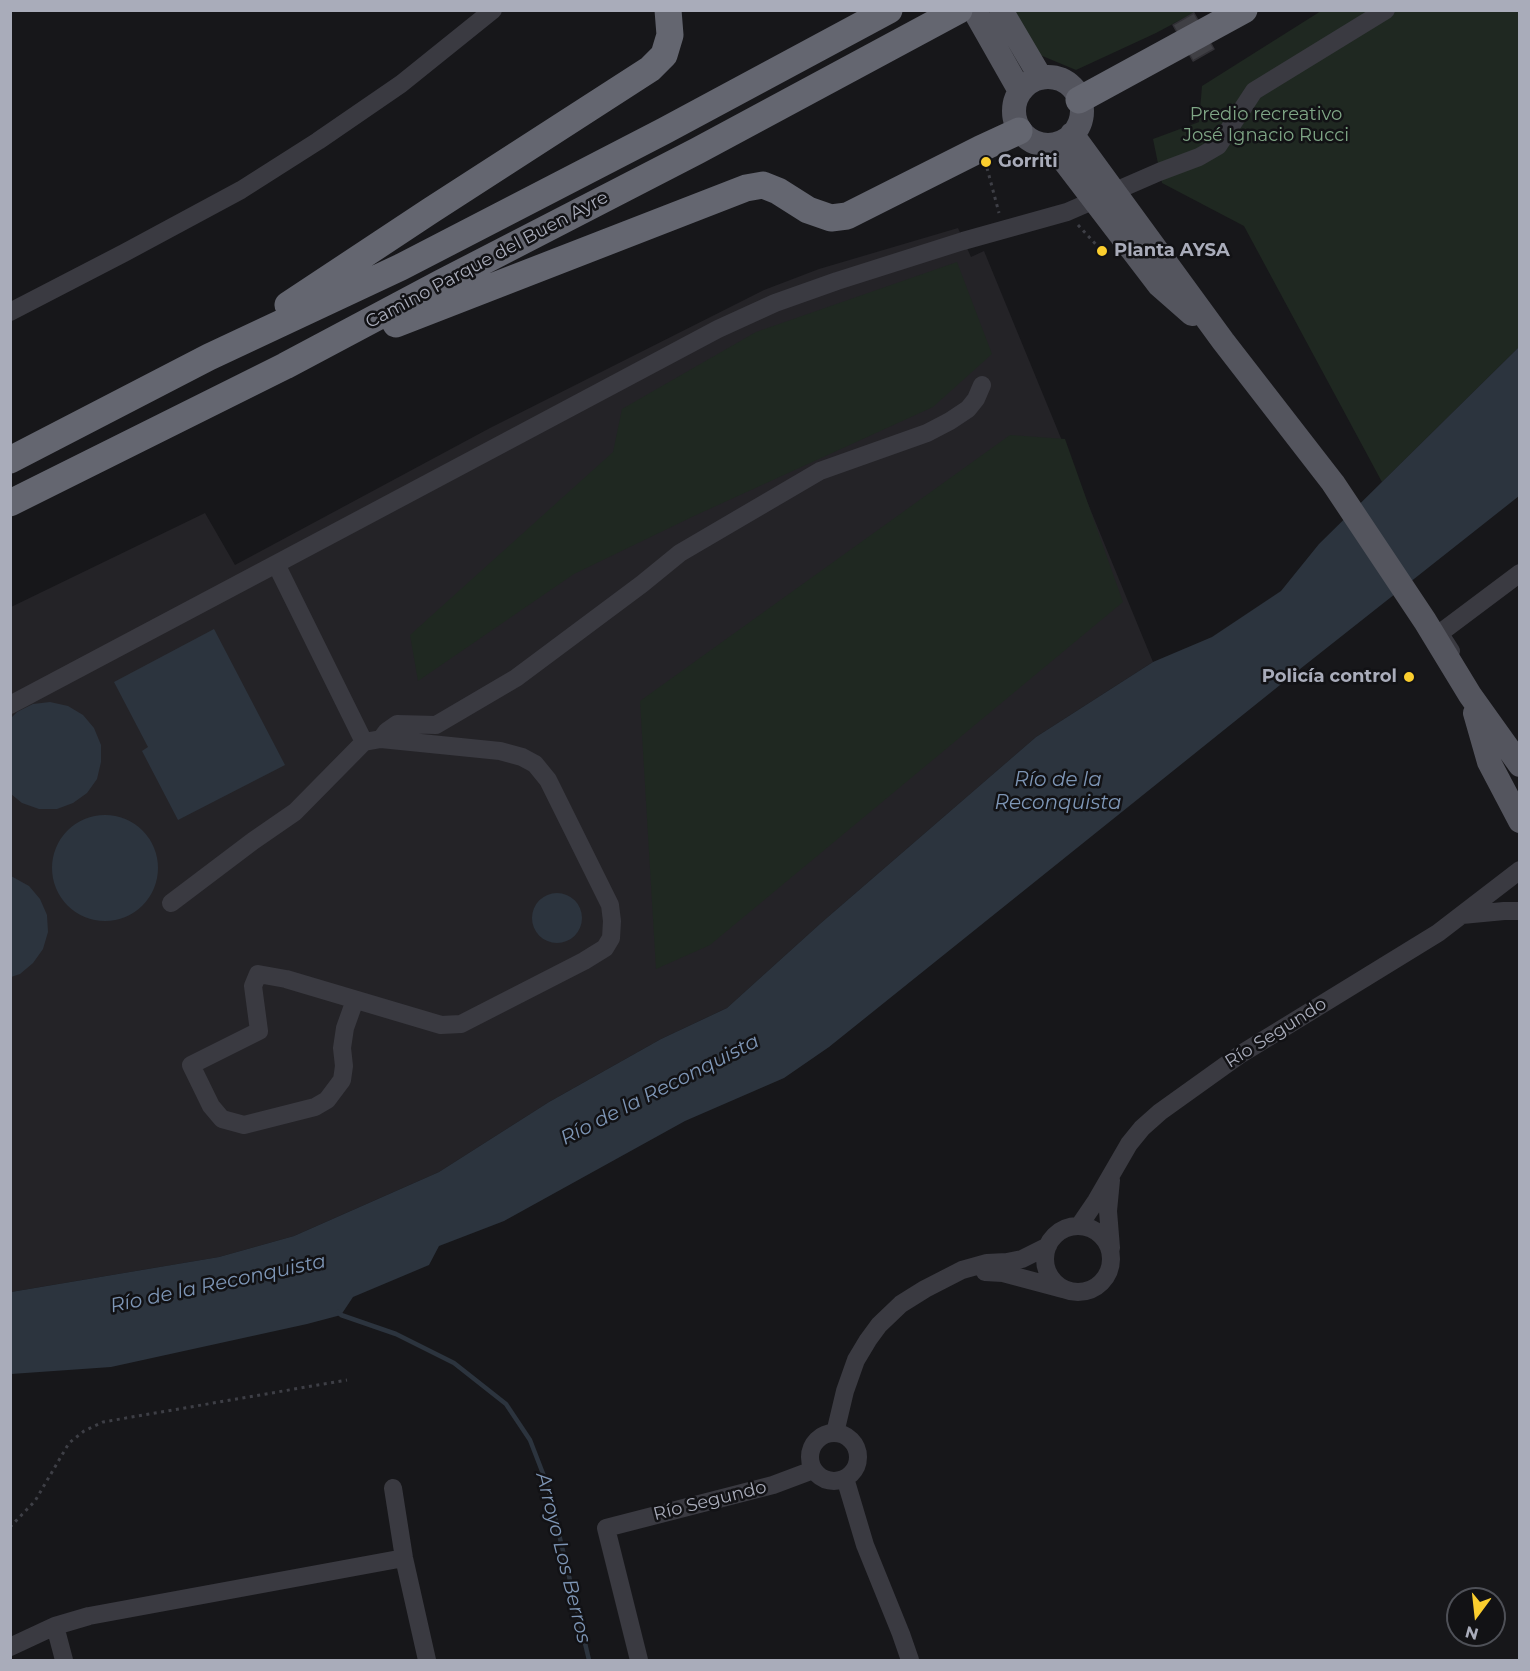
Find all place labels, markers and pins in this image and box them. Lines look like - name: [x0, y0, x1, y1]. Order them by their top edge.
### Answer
- place label: Gorriti: [998, 151, 1058, 173]
- marker: Gorriti: [979, 155, 993, 169]
- place label: Planta AYSA: [1114, 240, 1230, 262]
- marker: Planta AYSA: [1095, 244, 1109, 258]
- place label: Policía control: [1262, 666, 1397, 688]
- marker: Policía control: [1402, 670, 1416, 684]

